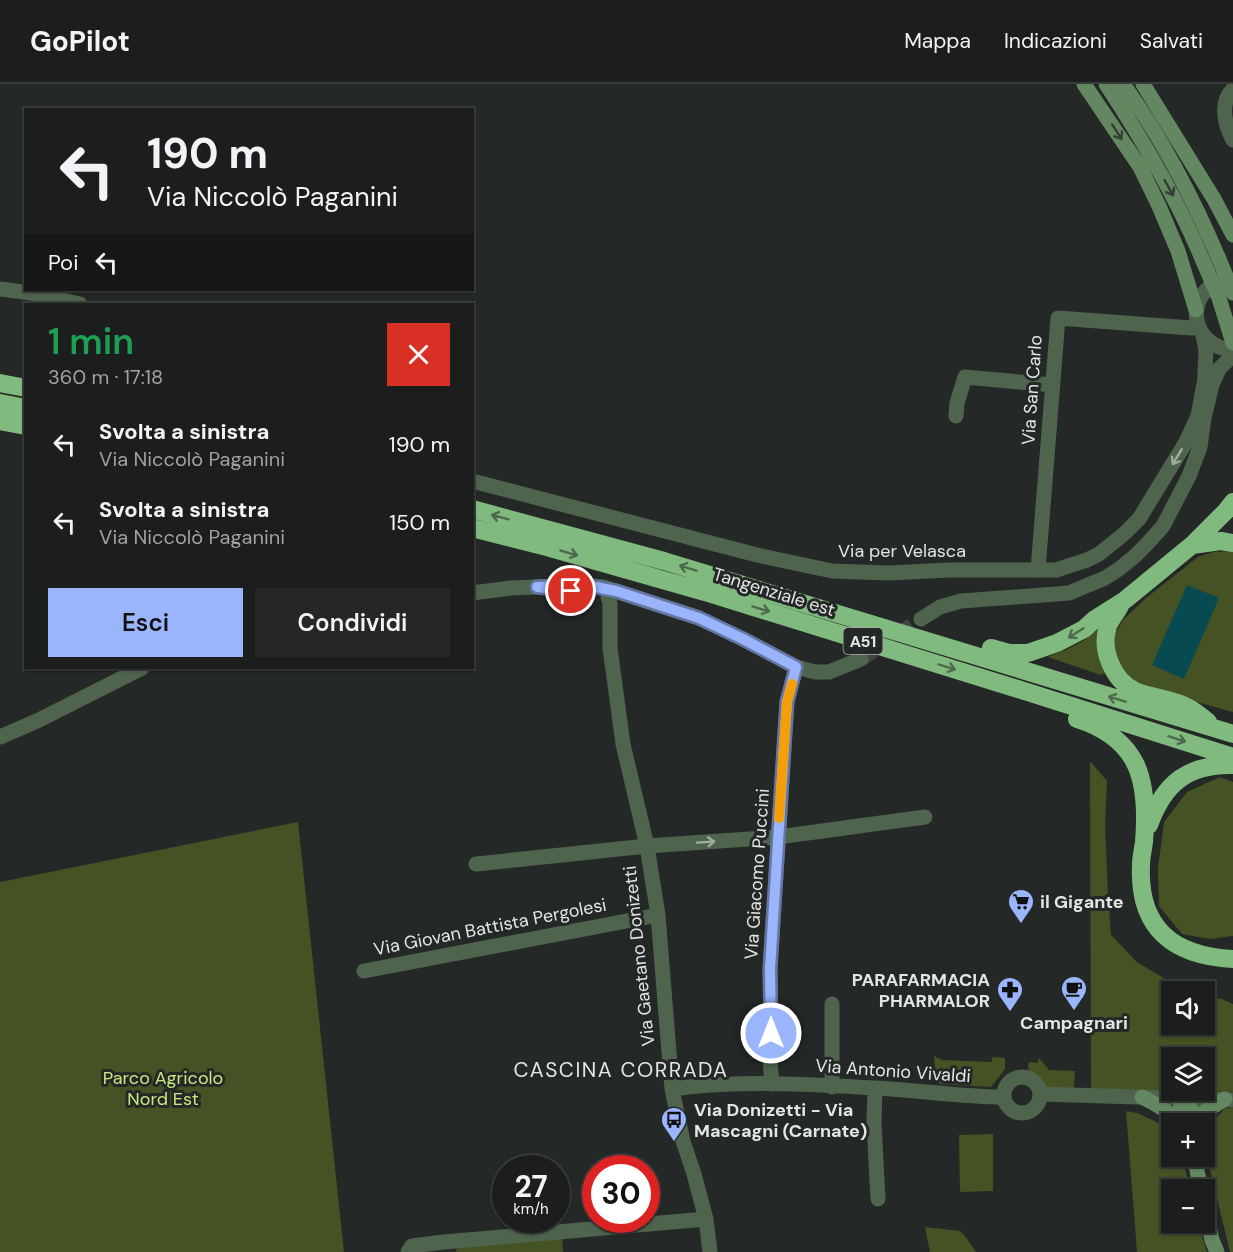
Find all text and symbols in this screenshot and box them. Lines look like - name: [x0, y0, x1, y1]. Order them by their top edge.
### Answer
- text: GoPilot: [30, 23, 130, 60]
- text: Mappa: [904, 27, 971, 55]
- text: Indicazioni: [1004, 27, 1107, 55]
- text: Salvati: [1140, 27, 1203, 55]
- one-way arrow: [1111, 123, 1123, 140]
- text: 190 m: [147, 126, 268, 181]
- icon: left: [48, 132, 126, 210]
- text: Via Niccolò Paganini: [147, 179, 398, 214]
- one-way arrow: [1163, 179, 1175, 196]
- icon: left: [90, 246, 123, 279]
- text: Poi: [48, 248, 78, 277]
- text: 1 min: [48, 318, 134, 365]
- button: close: [387, 323, 450, 386]
- street label: Via San Carlo: [1016, 334, 1048, 446]
- text: 360 m · 17:18: [48, 364, 163, 390]
- text: Svolta a sinistra: [99, 417, 269, 446]
- icon: left: [48, 428, 81, 461]
- text: 190 m: [389, 430, 450, 459]
- text: Via Niccolò Paganini: [99, 446, 285, 472]
- one-way arrow: [1171, 448, 1183, 465]
- text: Svolta a sinistra: [99, 495, 269, 524]
- icon: left: [48, 506, 81, 539]
- text: 150 m: [389, 508, 450, 537]
- one-way arrow: [491, 510, 510, 522]
- text: Via Niccolò Paganini: [99, 524, 285, 550]
- street label: Via per Velasca: [838, 539, 966, 563]
- one-way arrow: [559, 548, 578, 559]
- one-way arrow: [679, 562, 698, 573]
- street label: Tangenziale est: [710, 562, 838, 622]
- pin: [545, 565, 596, 616]
- icon: arrive: [554, 574, 587, 607]
- button: Esci: [48, 588, 243, 657]
- button: Condividi: [255, 588, 450, 657]
- one-way arrow: [751, 604, 770, 615]
- one-way arrow: [1068, 627, 1085, 639]
- road number: A51: [844, 628, 882, 654]
- one-way arrow: [937, 662, 956, 673]
- one-way arrow: [1108, 693, 1127, 704]
- one-way arrow: [1167, 734, 1186, 745]
- street label: Via Giacomo Puccini: [739, 788, 775, 960]
- one-way arrow: [695, 836, 715, 847]
- street label: Via Gaetano Donizetti: [618, 865, 660, 1047]
- supermarket icon: il Gigante: [1006, 887, 1036, 925]
- place label: il Gigante: [1040, 890, 1124, 914]
- street label: Via Giovan Battista Pergolesi: [372, 893, 608, 961]
- place label: PARAFARMACIA PHARMALOR: [852, 968, 990, 1013]
- cafe icon: Campagnari: [1059, 974, 1089, 1012]
- pharmacy icon: PARAFARMACIA PHARMALOR: [995, 975, 1025, 1013]
- map controls: [1161, 981, 1215, 1233]
- button: sound: [1161, 981, 1215, 1035]
- position arrow: [739, 1001, 803, 1065]
- place label: Campagnari: [1020, 1011, 1128, 1035]
- button: layers: [1161, 1047, 1215, 1101]
- street label: Via Antonio Vivaldi: [815, 1054, 971, 1088]
- district label: CASCINA CORRADA: [514, 1056, 728, 1084]
- park label: Parco Agricolo Nord Est: [103, 1066, 223, 1111]
- place label: Via Donizetti - Via Mascagni (Carnate): [694, 1098, 867, 1143]
- bus stop icon: Via Donizetti - Via Mascagni (Carnate): [659, 1105, 689, 1143]
- button: +: [1161, 1113, 1215, 1167]
- speed limit sign: 30: [582, 1155, 660, 1233]
- text: 27: [514, 1167, 548, 1206]
- button: −: [1161, 1179, 1215, 1233]
- text: km/h: [513, 1199, 549, 1219]

